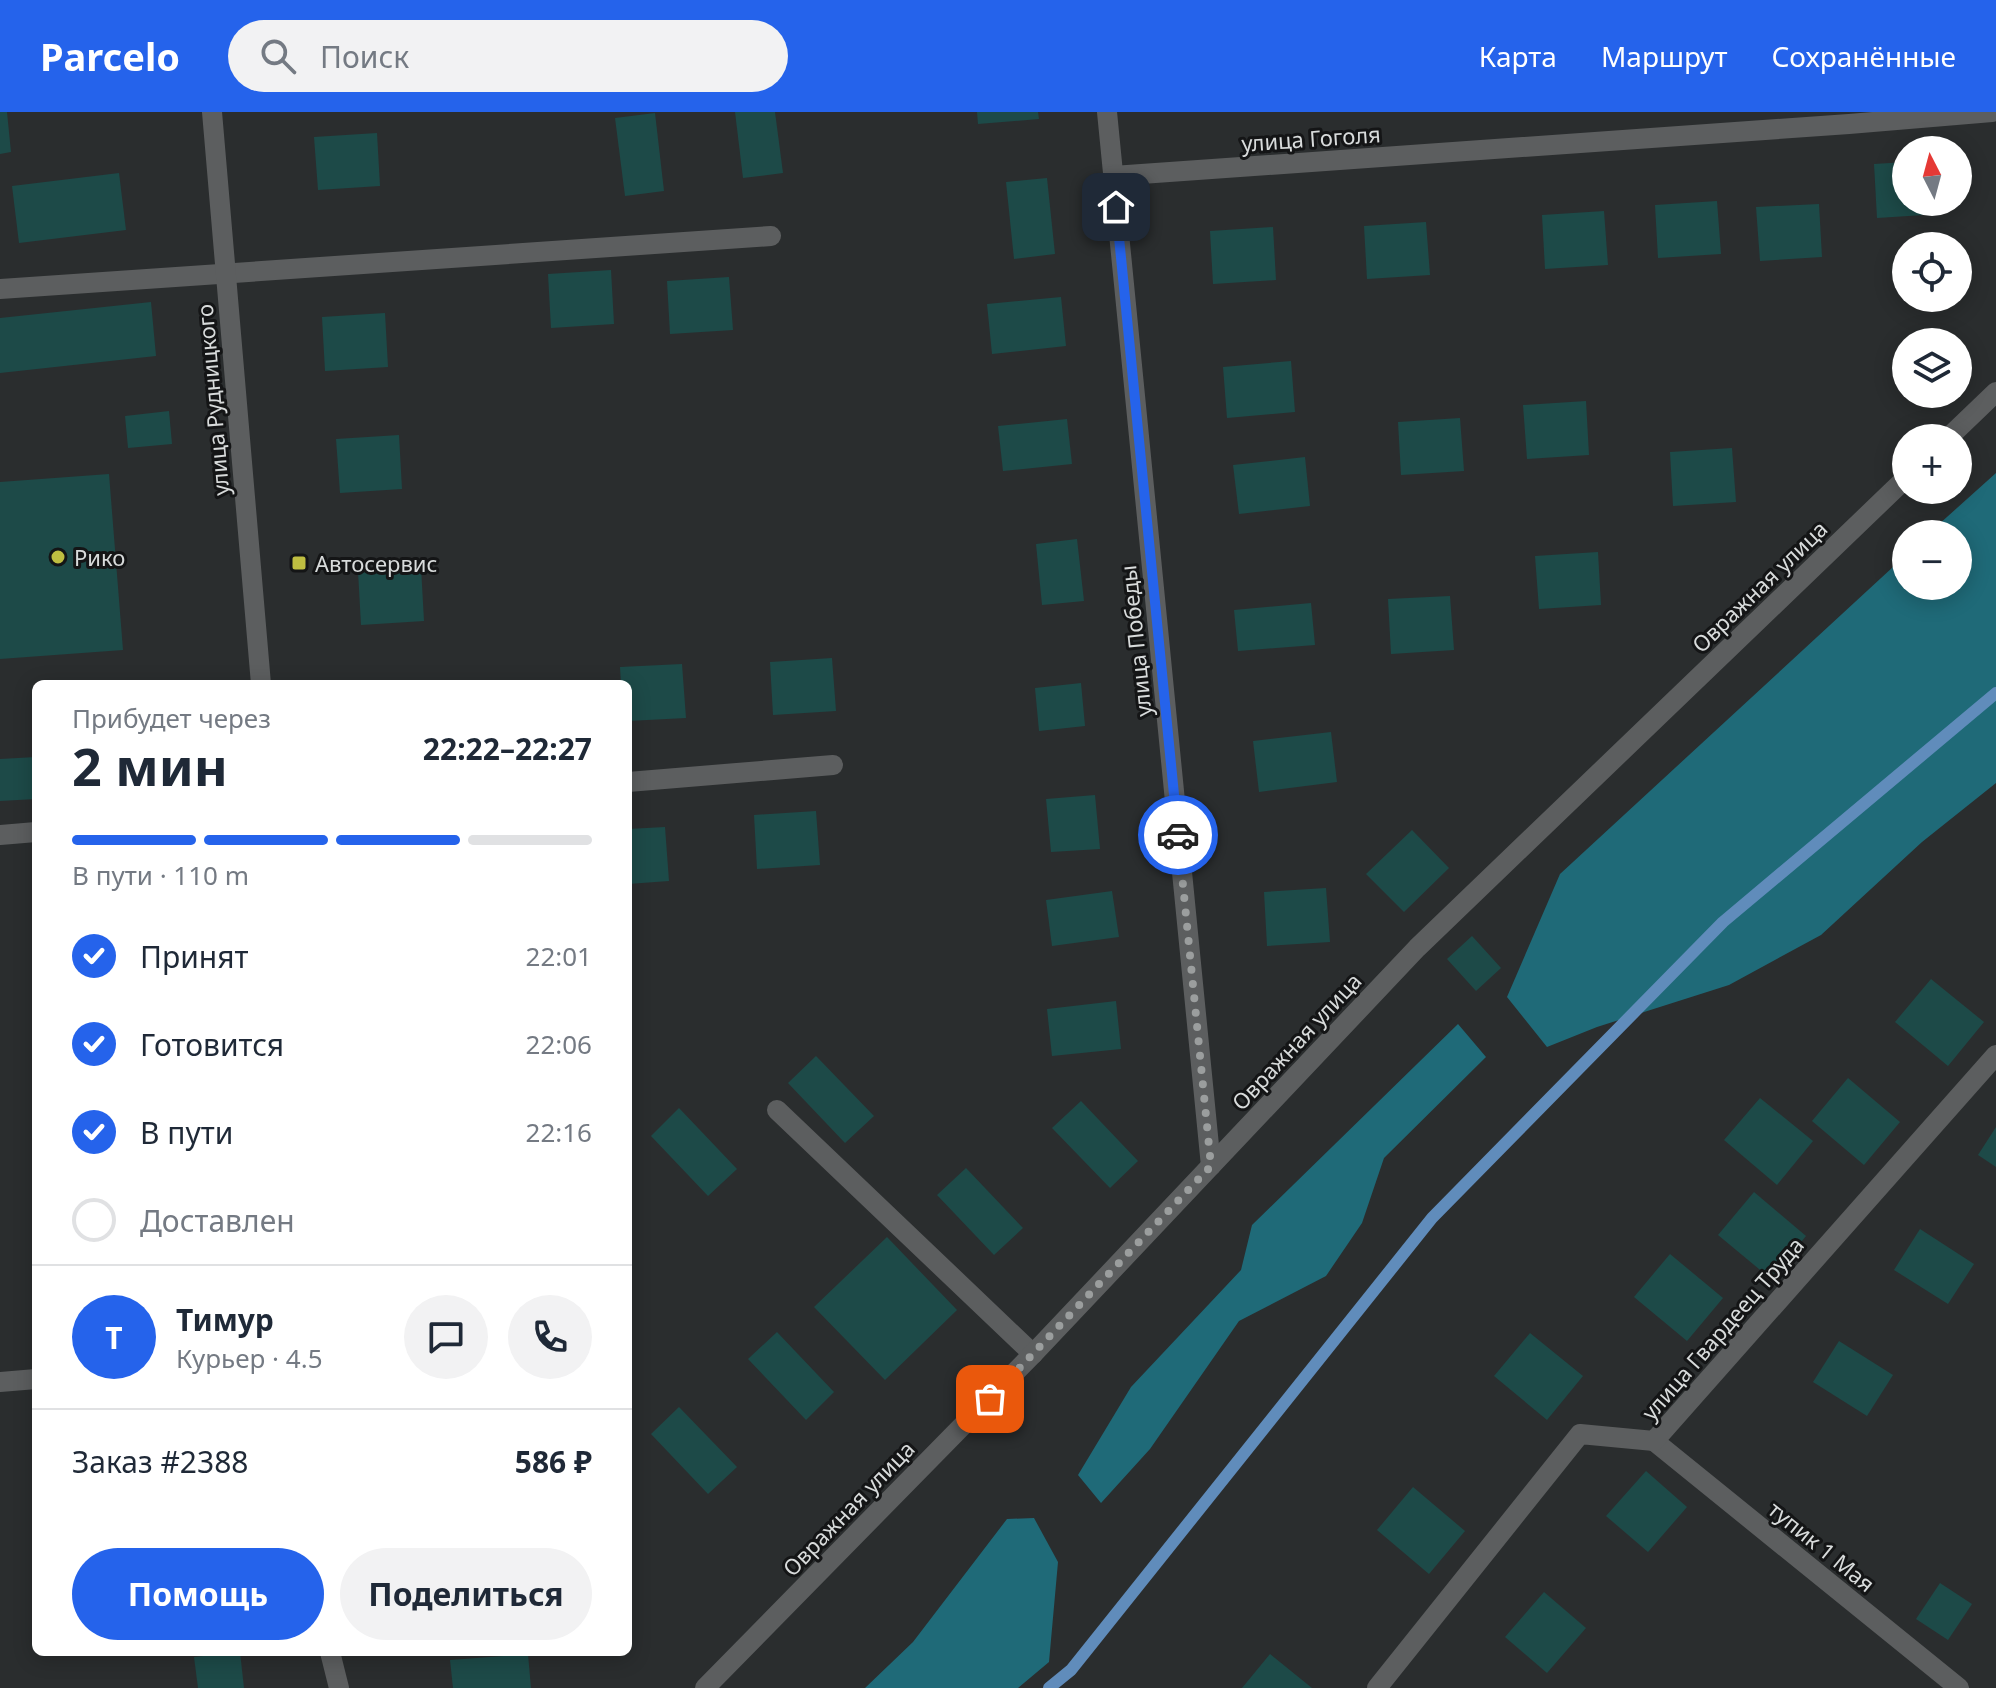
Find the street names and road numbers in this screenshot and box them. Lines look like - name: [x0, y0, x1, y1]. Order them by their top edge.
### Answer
- street label: улица Гоголя: [1240, 118, 1382, 158]
- street label: улица Рудницкого: [189, 303, 235, 497]
- street label: Овражная улица: [1685, 514, 1833, 658]
- street label: улица Победы: [1112, 564, 1158, 718]
- street label: Овражная улица: [1224, 966, 1368, 1116]
- street label: улица Гвардеец Труда: [1634, 1230, 1810, 1426]
- street label: Овражная улица: [776, 1434, 920, 1582]
- street label: тупик 1 Мая: [1762, 1494, 1882, 1598]

